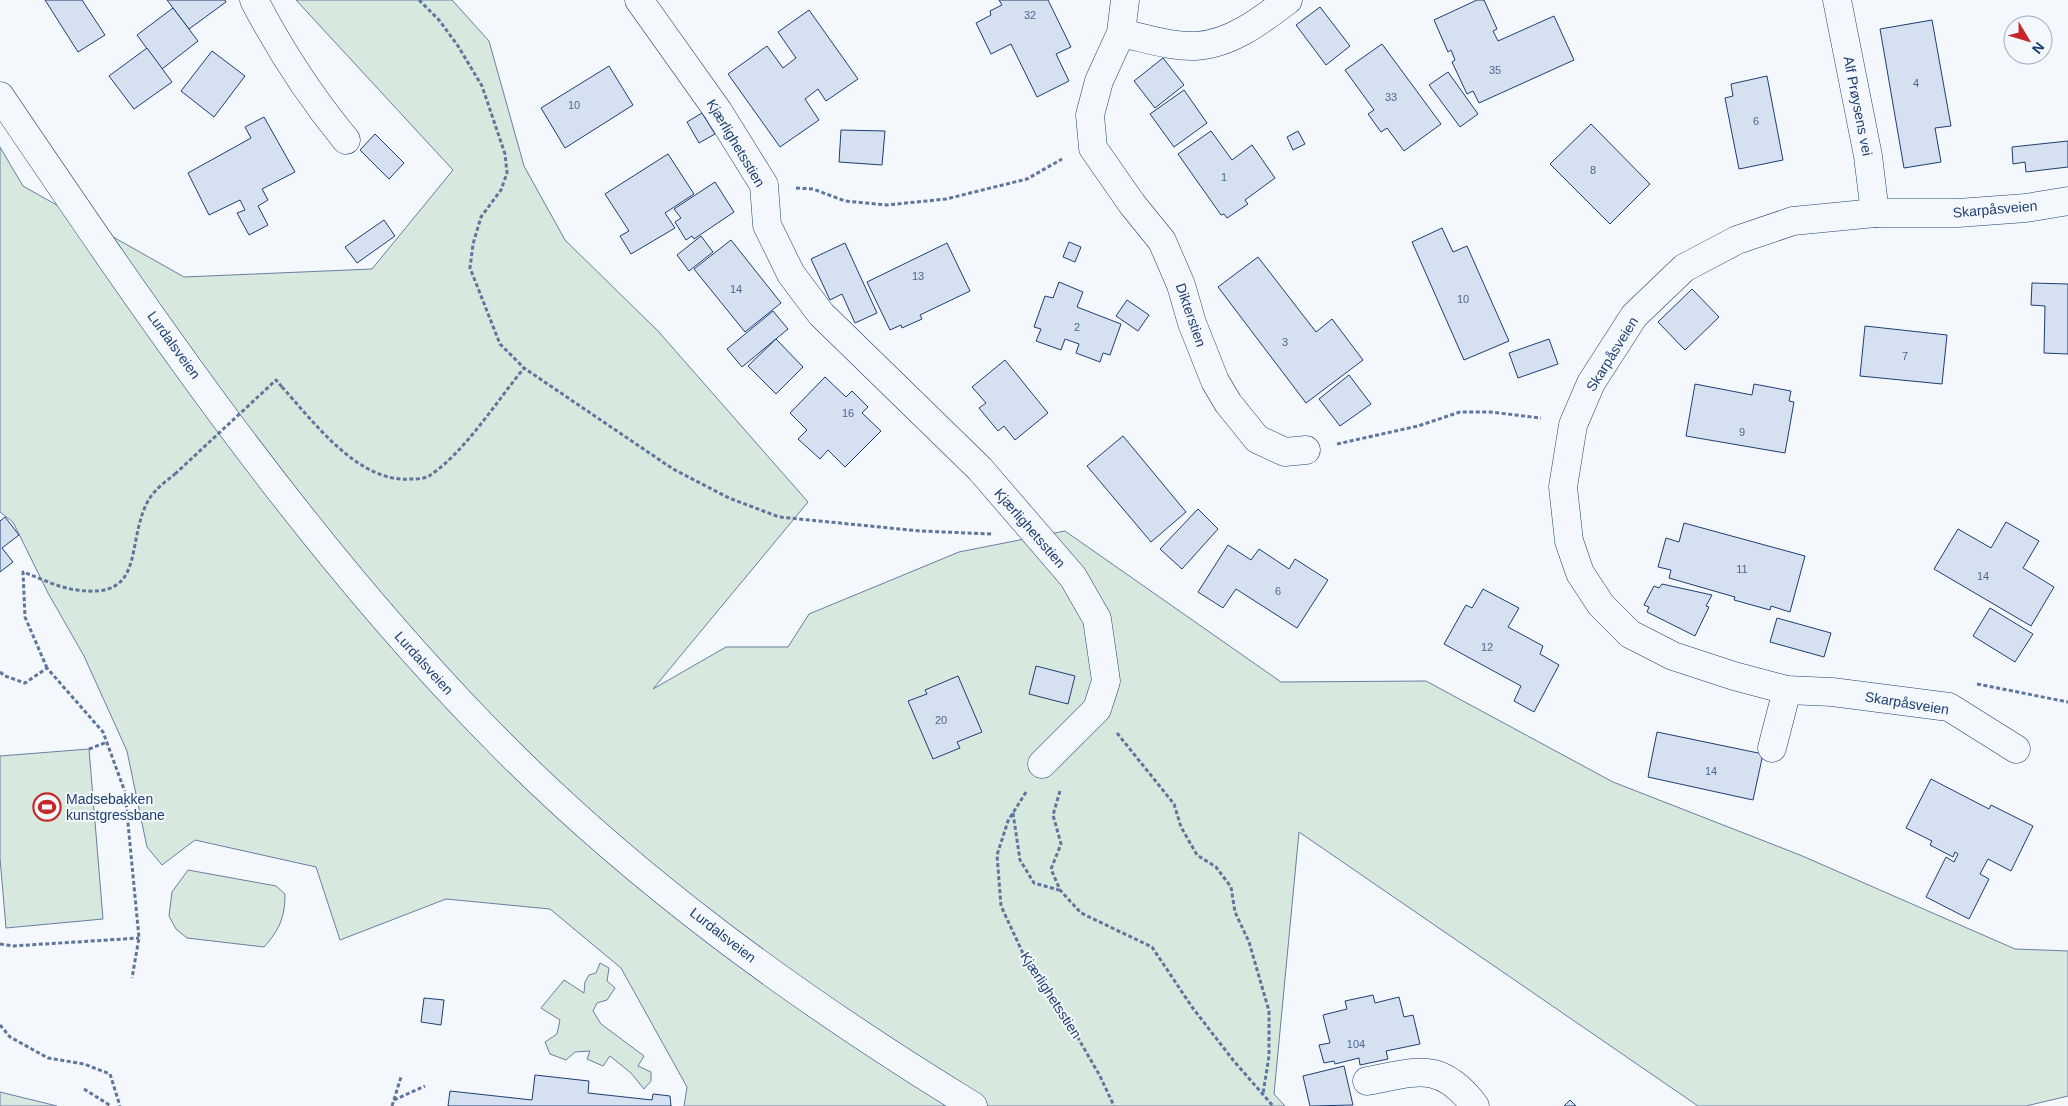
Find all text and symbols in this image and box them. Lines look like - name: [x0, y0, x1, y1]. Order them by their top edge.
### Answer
- house number: 32: [1024, 9, 1036, 21]
- north arrow: [2003, 15, 2053, 65]
- text: N: [2029, 39, 2048, 57]
- street label: Alf Prøysens vei: [1840, 55, 1876, 157]
- house number: 35: [1489, 64, 1501, 76]
- house number: 4: [1913, 77, 1919, 89]
- house number: 33: [1385, 91, 1397, 103]
- street label: Kjærlighetsstien: [703, 96, 769, 190]
- house number: 10: [568, 99, 580, 111]
- house number: 6: [1753, 115, 1759, 127]
- house number: 8: [1590, 164, 1596, 176]
- house number: 1: [1221, 171, 1227, 183]
- street label: Skarpåsveien: [1952, 197, 2038, 221]
- house number: 13: [912, 270, 924, 282]
- street label: Dikterstien: [1173, 281, 1209, 349]
- house number: 14: [730, 283, 742, 295]
- house number: 10: [1457, 293, 1469, 305]
- street label: Lurdalsveien: [144, 308, 204, 382]
- street label: Skarpåsveien: [1583, 314, 1641, 394]
- house number: 2: [1074, 321, 1080, 333]
- house number: 3: [1282, 336, 1288, 348]
- house number: 7: [1902, 350, 1908, 362]
- house number: 16: [842, 407, 854, 419]
- house number: 9: [1739, 426, 1745, 438]
- street label: Kjærlighetsstien: [991, 485, 1069, 571]
- house number: 11: [1736, 563, 1748, 575]
- house number: 14: [1977, 570, 1989, 582]
- house number: 6: [1275, 585, 1281, 597]
- street label: Lurdalsveien: [391, 628, 457, 698]
- house number: 12: [1481, 641, 1493, 653]
- street label: Skarpåsveien: [1864, 688, 1950, 718]
- house number: 20: [935, 714, 947, 726]
- house number: 14: [1705, 765, 1717, 777]
- place label: Madsebakken kunstgressbane: [66, 791, 165, 823]
- sports icon: Madsebakken kunstgressbane: [32, 792, 62, 822]
- street label: Lurdalsveien: [687, 904, 759, 966]
- street label: Kjærlighetsstien: [1017, 949, 1085, 1041]
- house number: 104: [1347, 1038, 1365, 1050]

